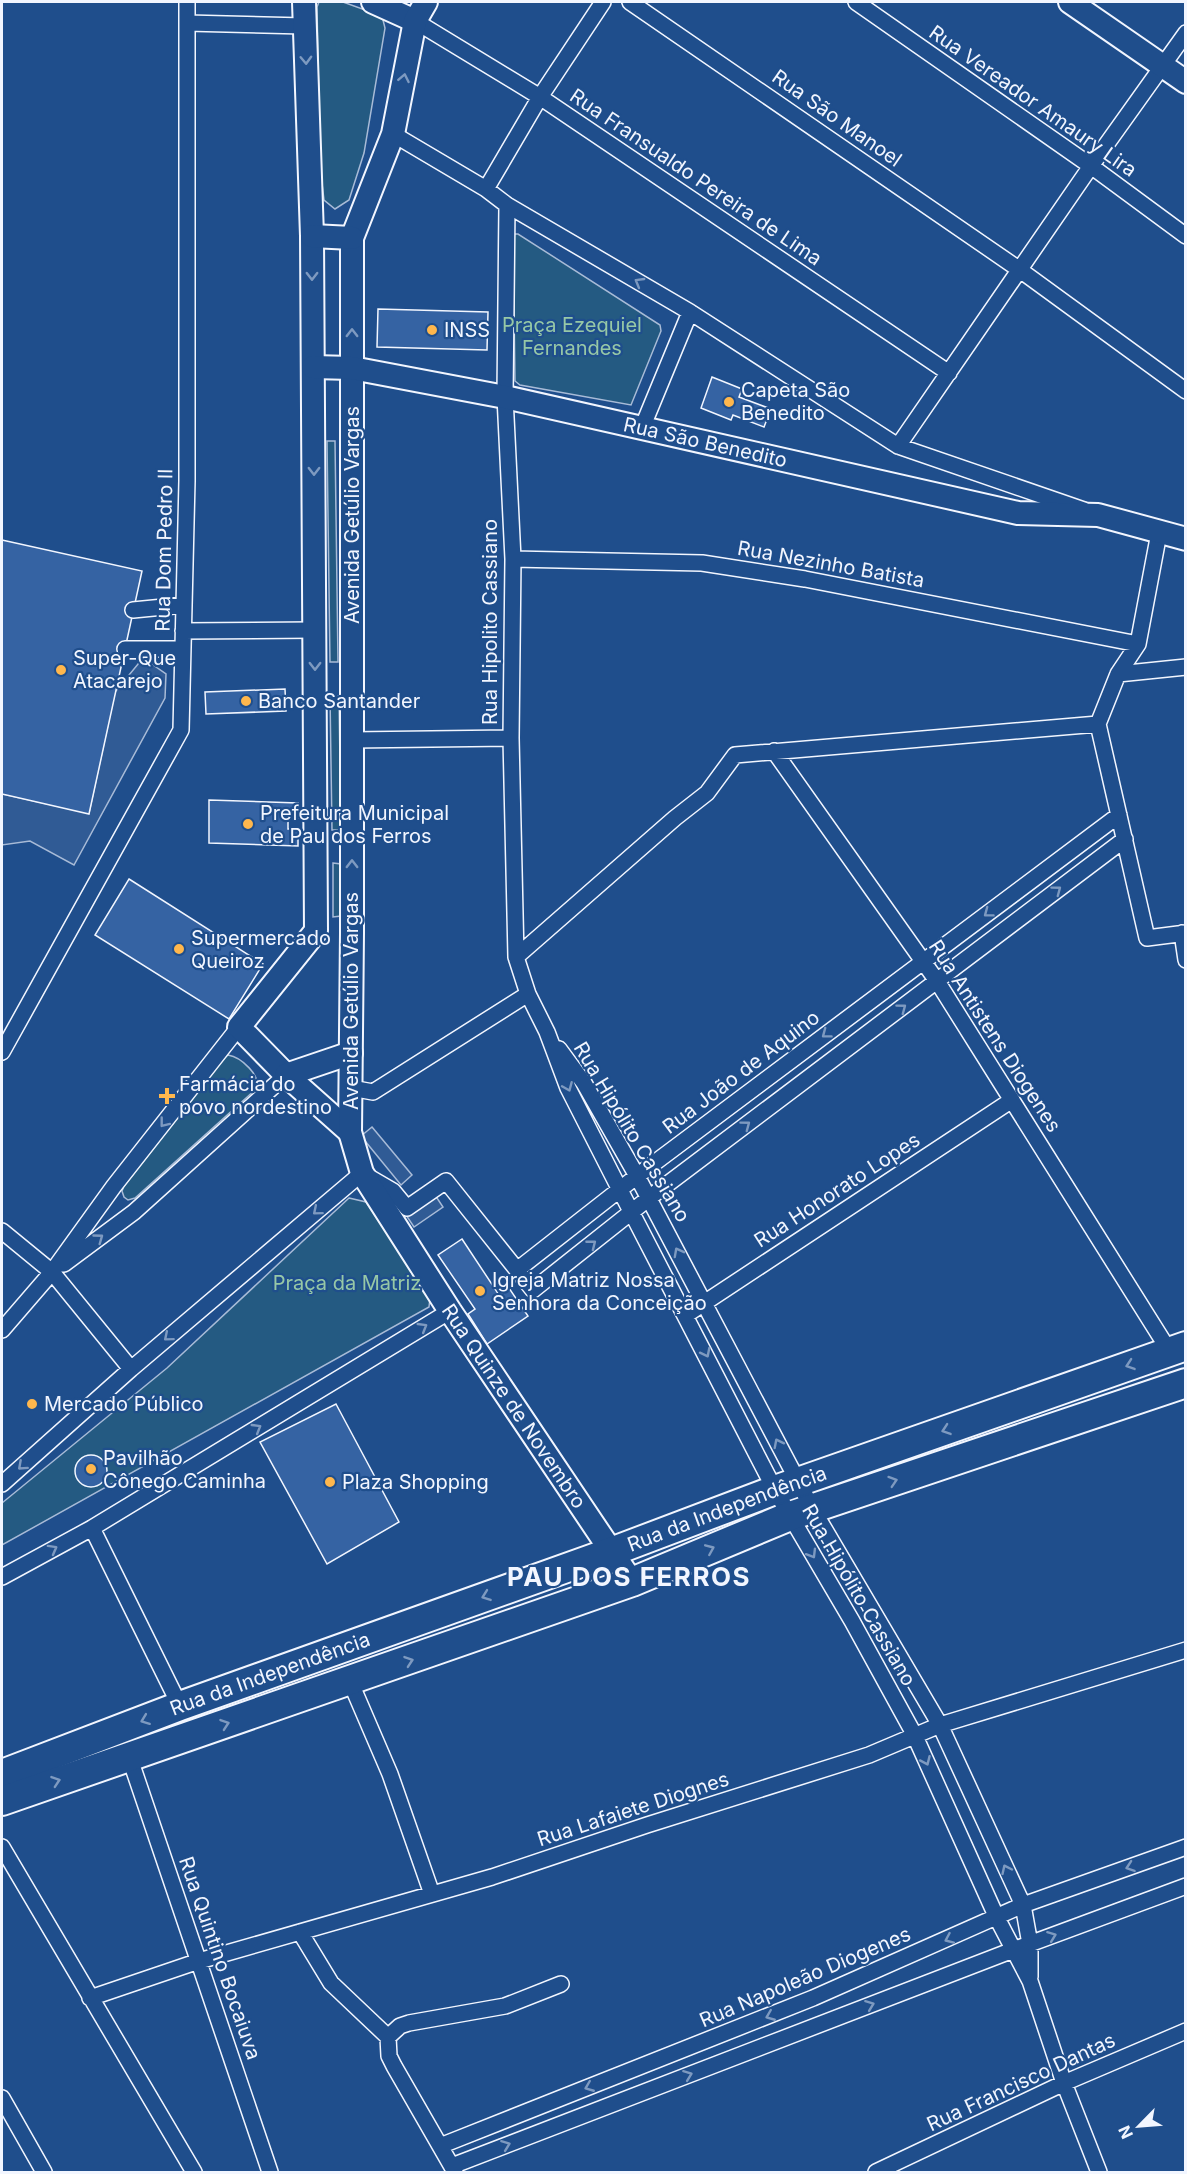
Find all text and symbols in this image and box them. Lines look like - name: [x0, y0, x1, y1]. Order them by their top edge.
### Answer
- street label: Rua Vereador Amaury Lira: [925, 20, 1141, 182]
- one-way arrow: [299, 55, 312, 64]
- street label: Rua São Manoel: [768, 64, 906, 172]
- one-way arrow: [397, 73, 410, 83]
- street label: Rua Fransualdo Pereira de Lima: [566, 84, 826, 270]
- one-way arrow: [306, 271, 318, 280]
- one-way arrow: [635, 278, 645, 290]
- park label: Praça Ezequiel Fernandes: [502, 313, 642, 360]
- place label: INSS: [444, 318, 490, 342]
- marker: INSS: [425, 323, 439, 337]
- one-way arrow: [346, 328, 358, 337]
- place label: Capeta São Benedito: [741, 378, 850, 425]
- marker: Capeta São Benedito: [722, 395, 736, 409]
- street label: Avenida Getúlio Vargas: [340, 406, 364, 624]
- street label: Rua São Benedito: [621, 412, 789, 472]
- one-way arrow: [308, 466, 320, 475]
- street label: Rua Dom Pedro II: [151, 468, 177, 632]
- street label: Rua Hipolito Cassiano: [478, 519, 502, 725]
- street label: Rua Nezinho Batista: [736, 536, 926, 592]
- place label: Super-Que Atacarejo: [73, 646, 176, 693]
- one-way arrow: [309, 661, 321, 670]
- marker: Super-Que Atacarejo: [54, 663, 68, 677]
- place label: Banco Santander: [258, 689, 421, 713]
- marker: Banco Santander: [239, 694, 253, 708]
- place label: Prefeitura Municipal de Pau dos Ferros: [260, 801, 449, 848]
- marker: Prefeitura Municipal de Pau dos Ferros: [241, 817, 255, 831]
- one-way arrow: [346, 859, 358, 868]
- one-way arrow: [1051, 887, 1062, 898]
- street label: Avenida Getúlio Vargas: [339, 892, 363, 1110]
- one-way arrow: [984, 906, 995, 917]
- place label: Supermercado Queiroz: [191, 926, 331, 973]
- street label: Rua Antistens Diogenes: [924, 935, 1066, 1137]
- marker: Supermercado Queiroz: [172, 942, 186, 956]
- one-way arrow: [895, 1004, 906, 1015]
- street label: Rua João de Aquino: [658, 1005, 824, 1139]
- one-way arrow: [822, 1027, 833, 1038]
- street label: Rua Hipólito Cassiano: [569, 1038, 695, 1226]
- place label: Farmácia do povo nordestino: [179, 1072, 332, 1119]
- one-way arrow: [561, 1080, 573, 1091]
- marker: Farmácia do povo nordestino: [160, 1089, 174, 1103]
- one-way arrow: [161, 1116, 172, 1127]
- one-way arrow: [739, 1121, 750, 1132]
- street label: Rua Honorato Lopes: [750, 1127, 924, 1253]
- one-way arrow: [313, 1204, 324, 1215]
- one-way arrow: [92, 1234, 103, 1245]
- one-way arrow: [585, 1241, 596, 1252]
- one-way arrow: [674, 1248, 685, 1258]
- place label: Igreja Matriz Nossa Senhora da Conceição: [492, 1268, 707, 1315]
- park label: Praça da Matriz: [273, 1271, 421, 1295]
- marker: Igreja Matriz Nossa Senhora da Conceição: [473, 1284, 487, 1298]
- street label: Rua Quinze de Novembro: [437, 1299, 591, 1513]
- one-way arrow: [417, 1323, 427, 1335]
- one-way arrow: [164, 1330, 175, 1341]
- one-way arrow: [698, 1347, 710, 1358]
- one-way arrow: [1125, 1358, 1136, 1371]
- place label: Mercado Público: [44, 1392, 204, 1416]
- marker: Mercado Público: [25, 1397, 39, 1411]
- one-way arrow: [941, 1422, 952, 1435]
- one-way arrow: [250, 1425, 261, 1436]
- one-way arrow: [774, 1439, 785, 1450]
- place label: Pavilhão Cônego Caminha: [103, 1446, 266, 1493]
- one-way arrow: [18, 1459, 29, 1470]
- street label: Rua da Independência: [624, 1461, 830, 1557]
- marker: Pavilhão Cônego Caminha: [84, 1462, 98, 1476]
- place label: Plaza Shopping: [342, 1470, 489, 1494]
- marker: Plaza Shopping: [323, 1475, 337, 1489]
- one-way arrow: [887, 1476, 898, 1489]
- street label: Rua Hipólito Cassiano: [797, 1500, 921, 1690]
- one-way arrow: [704, 1544, 715, 1556]
- one-way arrow: [47, 1545, 57, 1556]
- one-way arrow: [805, 1548, 817, 1558]
- district label: PAU DOS FERROS: [507, 1561, 751, 1592]
- one-way arrow: [482, 1589, 492, 1602]
- street label: Rua da Independência: [166, 1627, 373, 1721]
- one-way arrow: [403, 1655, 414, 1668]
- one-way arrow: [140, 1712, 151, 1725]
- one-way arrow: [219, 1719, 230, 1731]
- one-way arrow: [919, 1755, 931, 1766]
- street label: Rua Lafaiete Diognes: [534, 1767, 732, 1851]
- one-way arrow: [51, 1775, 61, 1788]
- street label: Rua Quintino Bocaiuva: [174, 1853, 266, 2063]
- one-way arrow: [1125, 1859, 1136, 1872]
- one-way arrow: [1002, 1864, 1014, 1875]
- street label: Rua Napoleão Diogenes: [696, 1922, 914, 2032]
- one-way arrow: [1047, 1930, 1057, 1943]
- one-way arrow: [945, 1932, 956, 1944]
- one-way arrow: [864, 2000, 875, 2012]
- one-way arrow: [765, 2008, 776, 2021]
- street label: Rua Francisco Dantas: [923, 2028, 1119, 2136]
- one-way arrow: [683, 2070, 693, 2083]
- one-way arrow: [584, 2080, 595, 2092]
- north arrow: [1109, 2096, 1169, 2156]
- text: N: [1114, 2123, 1137, 2142]
- one-way arrow: [501, 2140, 511, 2153]

